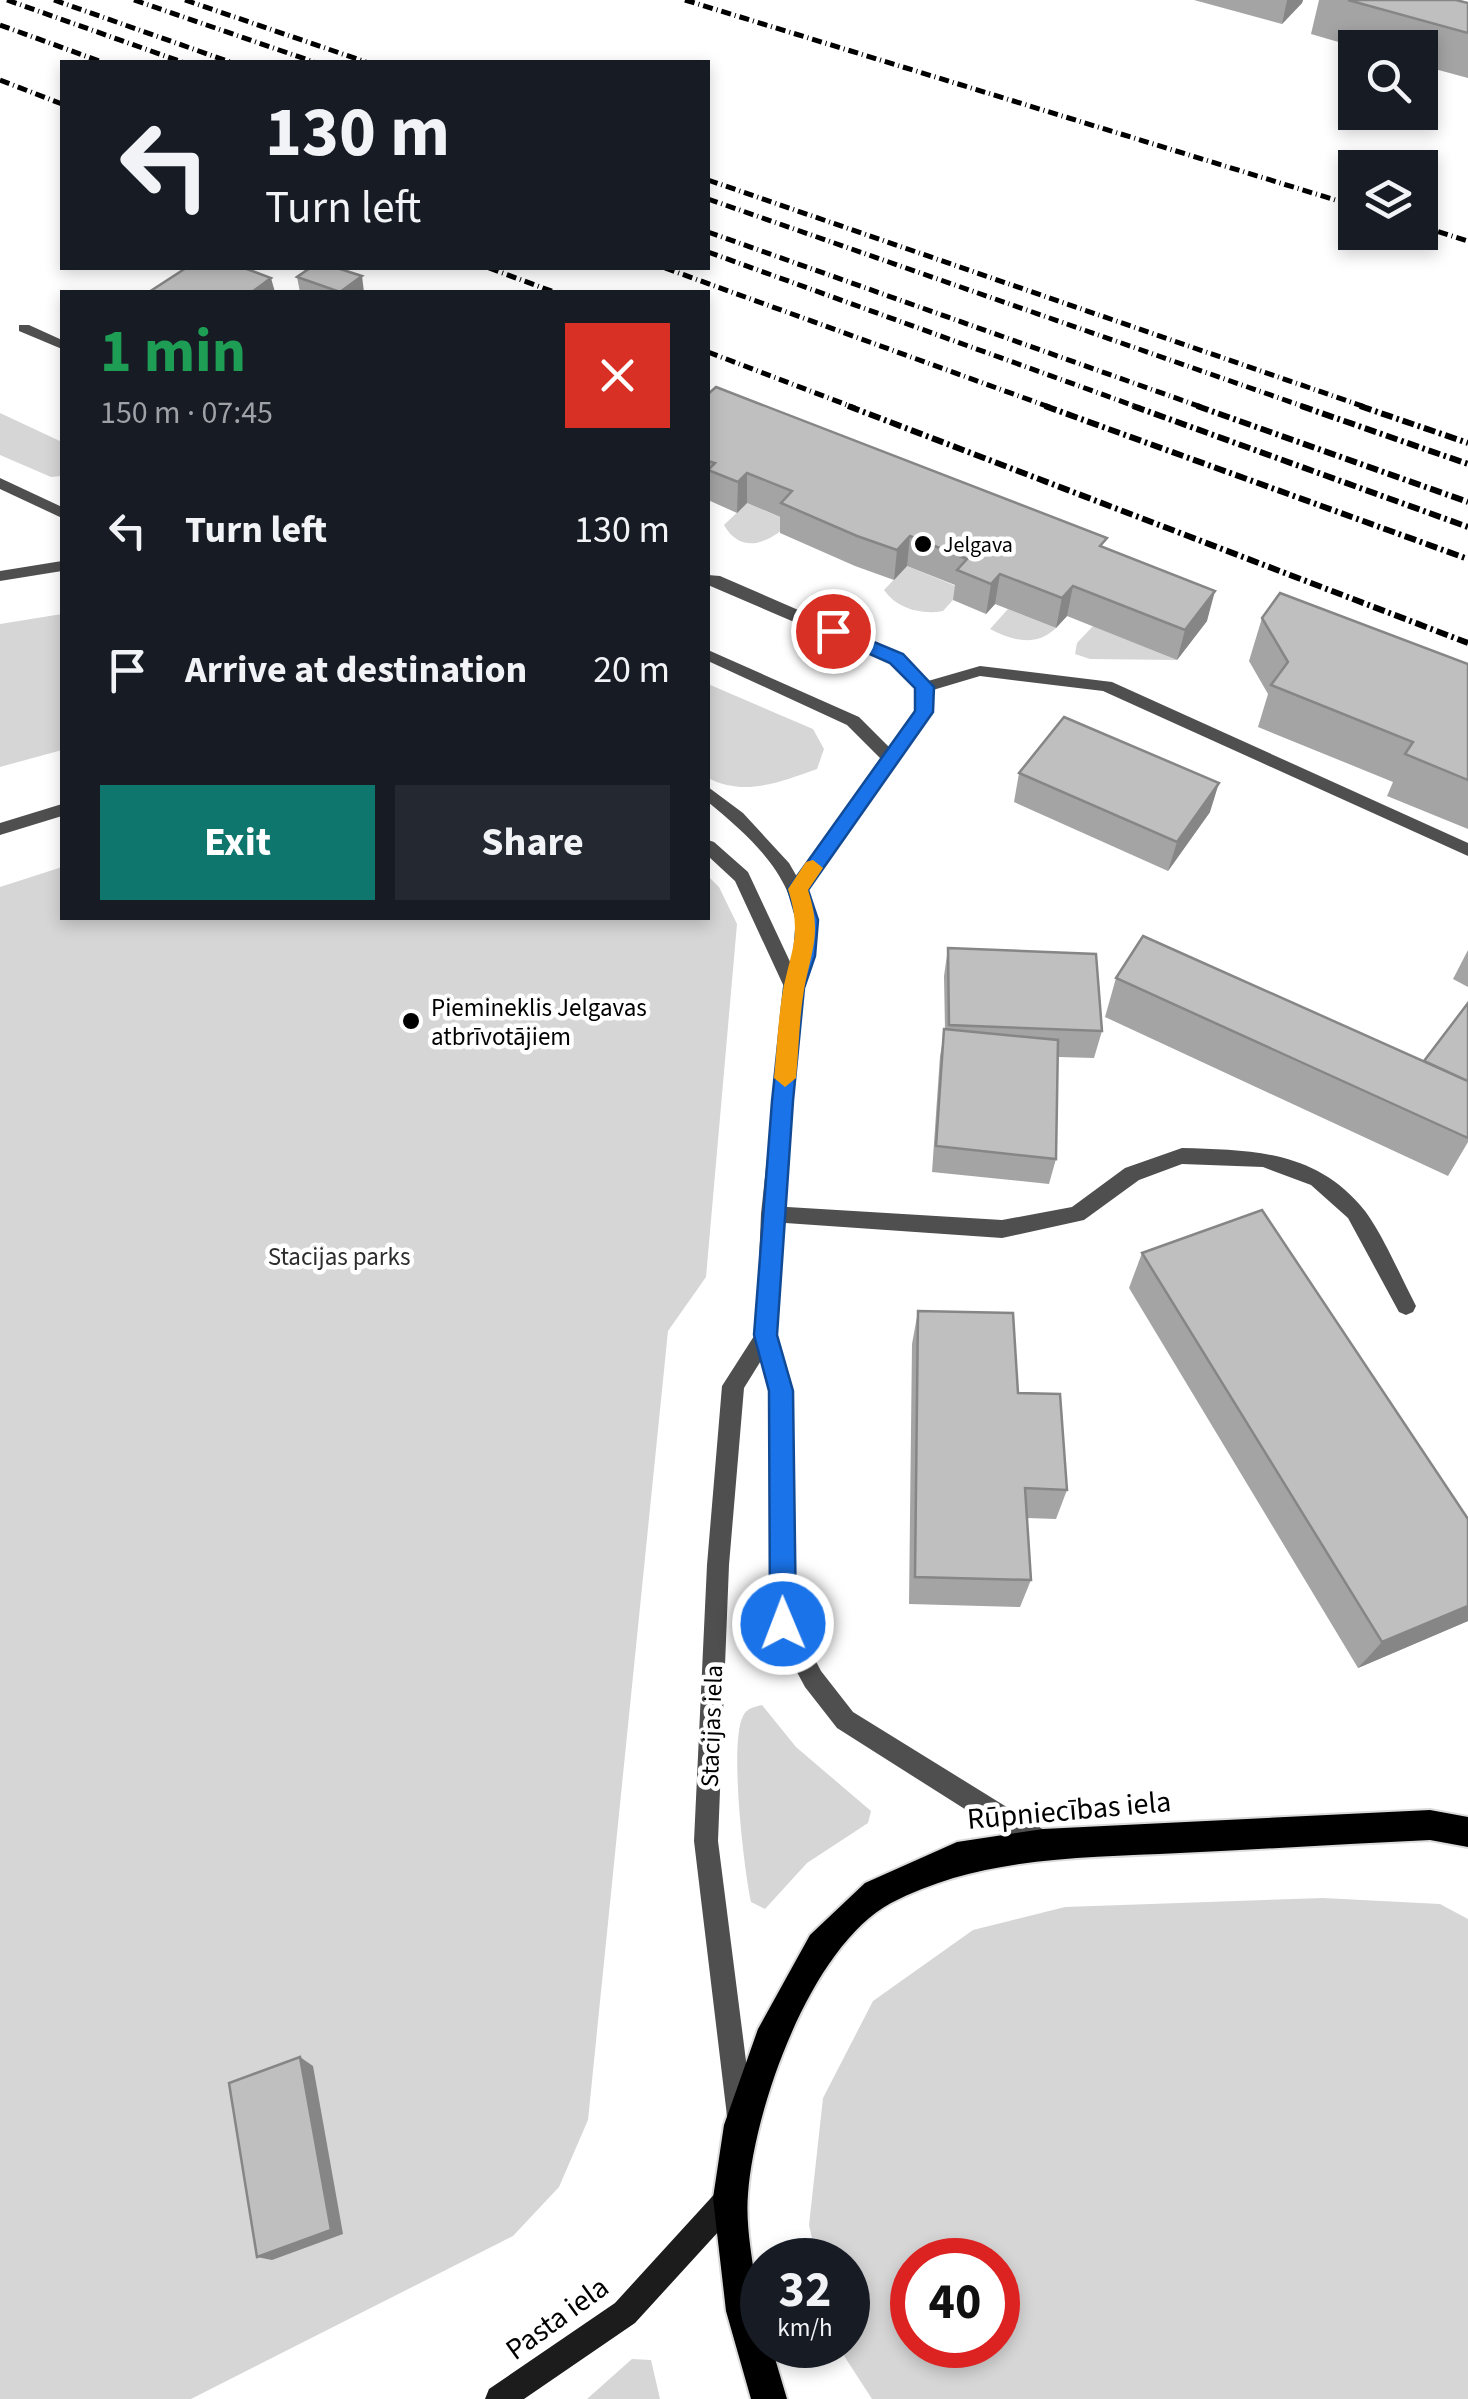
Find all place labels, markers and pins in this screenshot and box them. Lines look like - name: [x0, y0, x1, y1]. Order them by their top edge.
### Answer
- place label: Jelgava: [943, 529, 1013, 561]
- marker: Jelgava: [912, 533, 934, 555]
- pin: [791, 589, 876, 674]
- place label: Piemineklis Jelgavas atbrīvotājiem: [431, 990, 647, 1055]
- marker: Piemineklis Jelgavas atbrīvotājiem: [400, 1010, 422, 1032]

